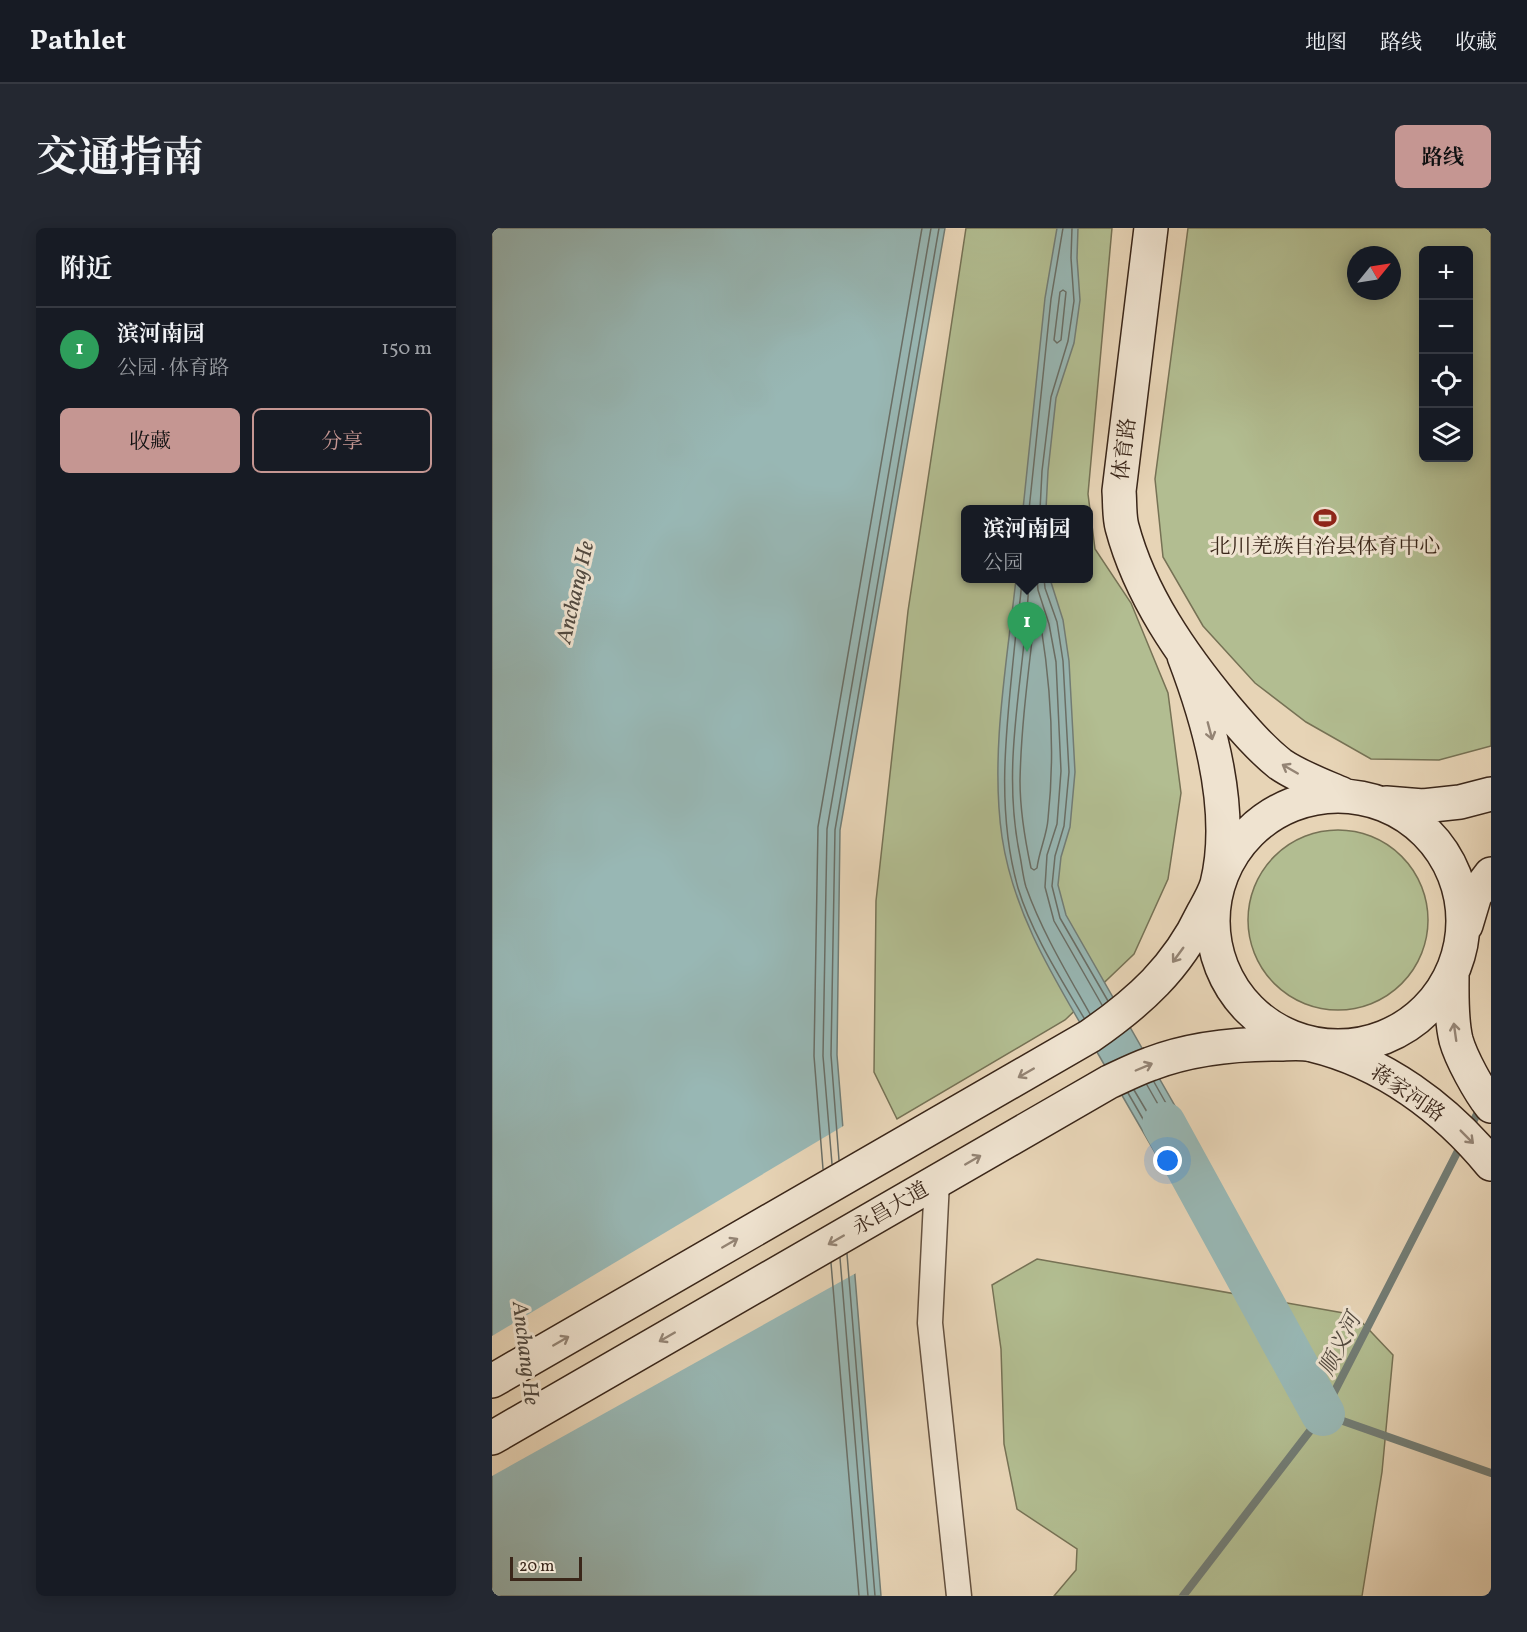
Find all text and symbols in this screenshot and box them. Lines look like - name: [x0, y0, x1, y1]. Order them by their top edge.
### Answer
- text: Pathlet: [30, 22, 126, 61]
- text: 地图: [1305, 29, 1347, 58]
- text: 路线: [1380, 29, 1422, 58]
- text: 收藏: [1455, 29, 1497, 58]
- button: 路线: [1395, 125, 1491, 188]
- text: 交通指南: [36, 131, 204, 190]
- north arrow: [1347, 246, 1401, 300]
- map controls: [1419, 246, 1473, 462]
- button: +: [1419, 246, 1473, 300]
- text: 附近: [60, 252, 112, 288]
- button: −: [1419, 300, 1473, 354]
- text: 滨河南园: [117, 320, 205, 351]
- text: 1: [75, 335, 84, 363]
- text: 150 m: [381, 335, 432, 363]
- button: locate: [1419, 354, 1473, 408]
- text: 公园 · 体育路: [117, 355, 229, 383]
- button: 收藏: [60, 408, 240, 473]
- button: 分享: [252, 408, 432, 473]
- button: layers: [1419, 408, 1473, 462]
- street label: 体育路: [1107, 416, 1144, 482]
- popup: [961, 505, 1093, 583]
- sports icon: 北川羌族自治县体育中心: [1312, 505, 1338, 531]
- text: 滨河南园: [983, 515, 1071, 546]
- place label: 北川羌族自治县体育中心: [1210, 533, 1441, 562]
- water label: Anchang He: [549, 538, 603, 648]
- text: 公园: [983, 550, 1023, 578]
- pin: 1: [1008, 602, 1046, 652]
- one-way arrow: [1205, 722, 1216, 741]
- one-way arrow: [1282, 763, 1299, 775]
- one-way arrow: [1172, 946, 1184, 962]
- one-way arrow: [1450, 1022, 1461, 1042]
- street label: 蒋家河路: [1364, 1059, 1450, 1130]
- one-way arrow: [1135, 1061, 1153, 1072]
- one-way arrow: [1017, 1067, 1034, 1079]
- one-way arrow: [1460, 1130, 1475, 1144]
- your location: [1153, 1146, 1182, 1175]
- one-way arrow: [964, 1154, 981, 1166]
- street label: 永昌大道: [847, 1176, 934, 1243]
- one-way arrow: [828, 1234, 845, 1246]
- one-way arrow: [721, 1237, 738, 1249]
- water label: Anchang He: [503, 1299, 546, 1407]
- water label: 顺义河: [1312, 1305, 1372, 1382]
- one-way arrow: [659, 1331, 676, 1343]
- one-way arrow: [552, 1335, 569, 1347]
- scale bar: [510, 1554, 582, 1582]
- text: 20 m: [519, 1556, 554, 1578]

